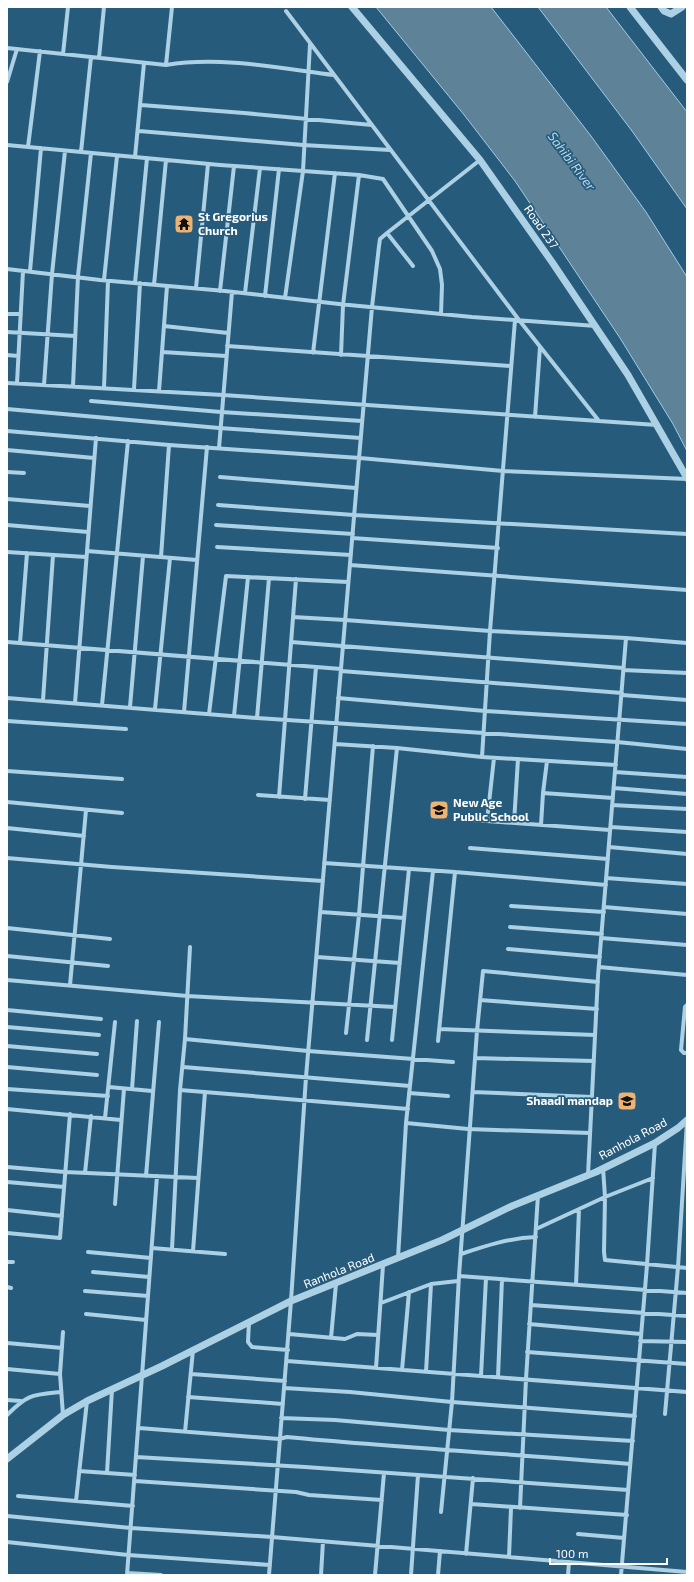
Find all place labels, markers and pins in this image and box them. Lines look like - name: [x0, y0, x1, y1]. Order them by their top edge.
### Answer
- place label: St Gregorius Church: [198, 209, 268, 237]
- temple icon: St Gregorius Church: [173, 213, 195, 235]
- place label: New Age Public School: [453, 795, 529, 823]
- school or university icon: New Age Public School: [428, 799, 450, 821]
- school or university icon: Shaadi mandap: [616, 1090, 638, 1112]
- place label: Shaadi mandap: [526, 1093, 613, 1107]

